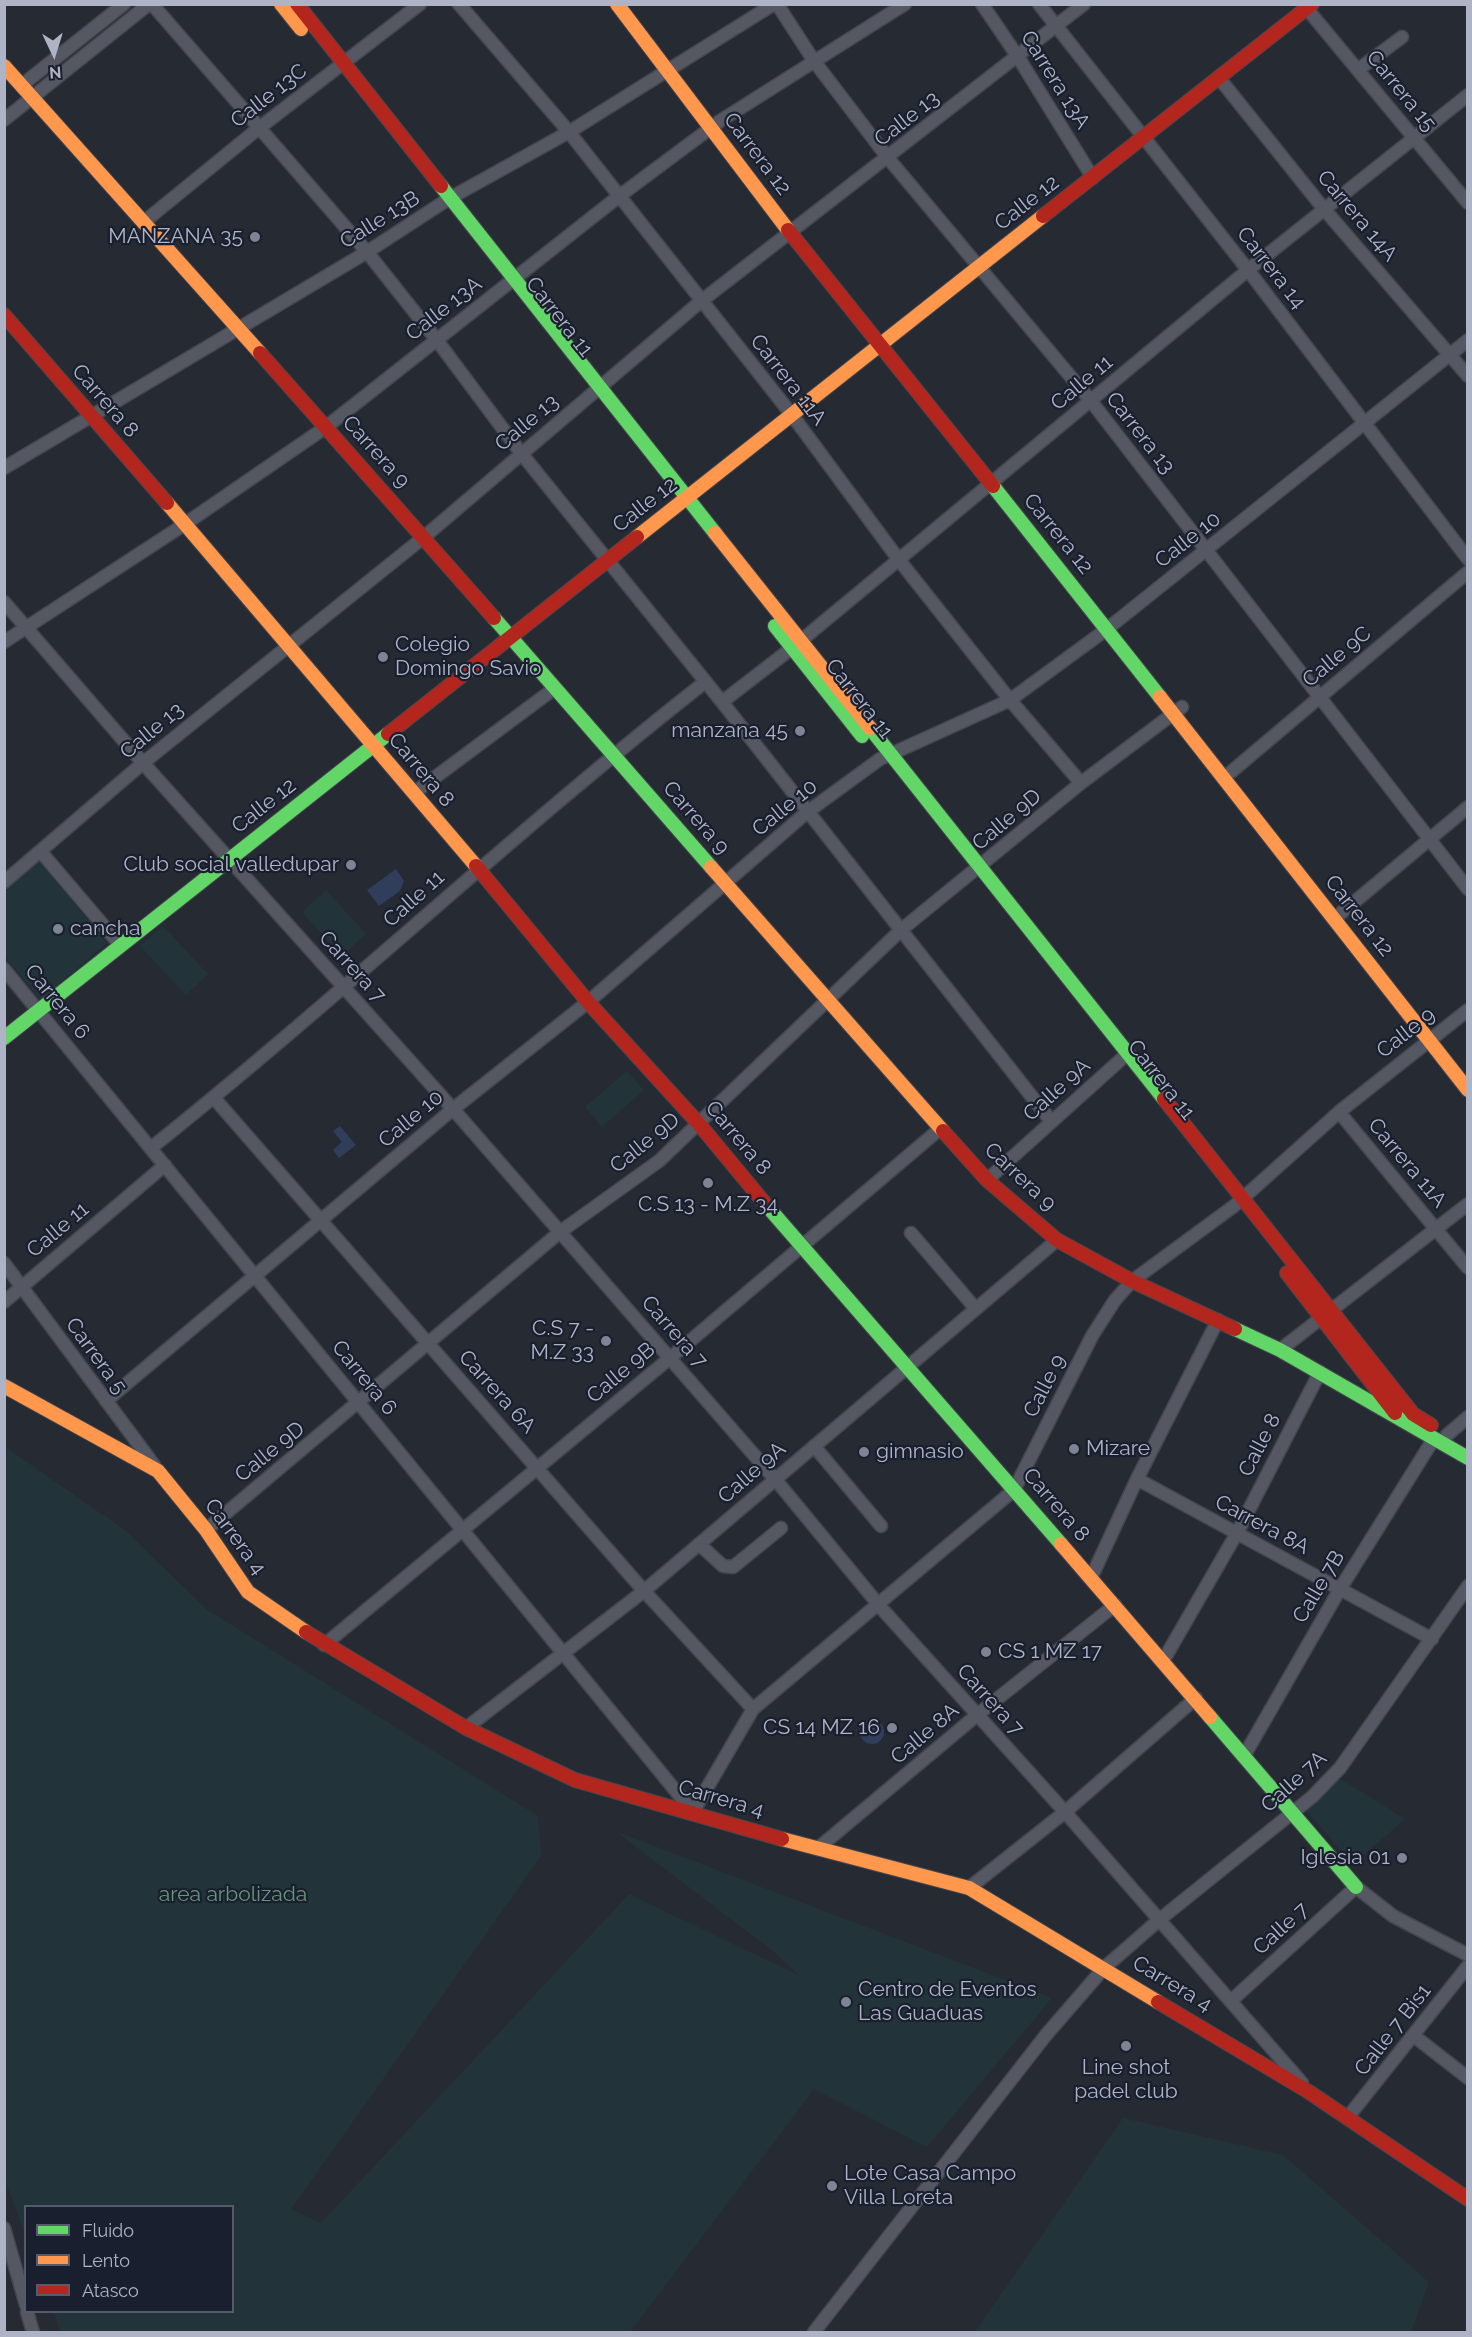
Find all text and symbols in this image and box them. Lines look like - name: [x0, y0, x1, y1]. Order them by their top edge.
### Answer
- north arrow: [24, 24, 84, 84]
- street label: Carrera 13A: [1015, 26, 1095, 134]
- street label: Carrera 15: [1361, 45, 1441, 137]
- street label: Calle 13C: [226, 59, 312, 133]
- text: N: [49, 63, 62, 82]
- street label: Calle 13: [870, 86, 944, 152]
- street label: Carrera 12: [718, 108, 796, 200]
- street label: Carrera 14A: [1312, 165, 1402, 267]
- street label: Calle 12: [990, 170, 1064, 236]
- street label: Calle 13B: [336, 186, 424, 254]
- street label: Carrera 14: [1231, 222, 1311, 314]
- place label: MANZANA 35: [108, 224, 243, 250]
- marker: MANZANA 35: [248, 230, 262, 244]
- street label: Calle 13A: [401, 272, 487, 346]
- street label: Carrera 11: [520, 272, 598, 362]
- street label: Carrera 11A: [745, 329, 831, 431]
- street label: Calle 11: [1046, 350, 1118, 416]
- street label: Carrera 8: [66, 359, 144, 443]
- street label: Carrera 13: [1100, 387, 1180, 479]
- street label: Calle 13: [490, 389, 564, 457]
- street label: Carrera 9: [337, 410, 415, 494]
- street label: Calle 12: [608, 472, 682, 538]
- street label: Carrera 12: [1018, 489, 1098, 579]
- street label: Calle 10: [1150, 506, 1226, 574]
- street label: Calle 9C: [1298, 621, 1376, 693]
- place label: Colegio Domingo Savio: [395, 632, 542, 682]
- marker: Colegio Domingo Savio: [376, 650, 390, 664]
- street label: Carrera 11: [820, 654, 898, 744]
- street label: Calle 13: [115, 697, 189, 765]
- place label: manzana 45: [671, 718, 788, 744]
- marker: manzana 45: [793, 724, 807, 738]
- street label: Carrera 8: [383, 728, 459, 812]
- street label: Calle 12: [227, 773, 301, 839]
- street label: Calle 10: [747, 774, 823, 842]
- street label: Carrera 9: [657, 776, 735, 860]
- street label: Calle 9D: [967, 784, 1047, 856]
- place label: Club social valledupar: [123, 852, 339, 878]
- marker: Club social valledupar: [344, 858, 358, 872]
- street label: Calle 11: [378, 865, 450, 933]
- street label: Carrera 12: [1319, 870, 1399, 962]
- place label: cancha: [70, 916, 140, 942]
- marker: cancha: [51, 922, 65, 936]
- street label: Carrera 7: [313, 926, 391, 1008]
- street label: Carrera 6: [19, 959, 95, 1045]
- street label: Calle 9: [1372, 1002, 1440, 1064]
- street label: Carrera 11: [1122, 1035, 1200, 1125]
- street label: Calle 9A: [1018, 1053, 1096, 1127]
- street label: Calle 10: [373, 1085, 449, 1153]
- street label: Carrera 8: [700, 1096, 776, 1180]
- street label: Calle 9D: [605, 1107, 685, 1179]
- street label: Carrera 11A: [1362, 1113, 1452, 1213]
- street label: Carrera 9: [979, 1137, 1061, 1217]
- marker: C.S 13 - M.Z 34: [701, 1176, 715, 1190]
- place label: C.S 13 - M.Z 34: [638, 1192, 778, 1218]
- street label: Calle 11: [22, 1197, 94, 1263]
- street label: Carrera 7: [636, 1291, 712, 1373]
- street label: Carrera 5: [60, 1313, 132, 1399]
- place label: C.S 7 - M.Z 33: [531, 1316, 594, 1366]
- marker: C.S 7 - M.Z 33: [599, 1334, 613, 1348]
- street label: Carrera 6: [326, 1335, 402, 1421]
- street label: Calle 9B: [582, 1337, 660, 1409]
- street label: Carrera 6A: [453, 1345, 541, 1439]
- street label: Calle 9: [1019, 1350, 1071, 1422]
- street label: Calle 8: [1233, 1409, 1287, 1481]
- street label: Calle 9D: [230, 1416, 310, 1488]
- place label: Mizare: [1086, 1436, 1150, 1462]
- street label: Calle 9A: [713, 1437, 791, 1509]
- place label: gimnasio: [876, 1439, 964, 1465]
- marker: Mizare: [1067, 1442, 1081, 1456]
- marker: gimnasio: [857, 1445, 871, 1459]
- street label: Carrera 8: [1017, 1463, 1095, 1547]
- street label: Carrera 8A: [1211, 1490, 1313, 1560]
- street label: Carrera 4: [199, 1494, 271, 1580]
- street label: Calle 7B: [1288, 1546, 1350, 1628]
- place label: CS 1 MZ 17: [998, 1639, 1102, 1665]
- marker: CS 1 MZ 17: [979, 1645, 993, 1659]
- street label: Carrera 7: [951, 1659, 1029, 1741]
- street label: Calle 8A: [886, 1698, 964, 1770]
- place label: CS 14 MZ 16: [763, 1715, 880, 1741]
- marker: CS 14 MZ 16: [885, 1721, 899, 1735]
- street label: Calle 7A: [1256, 1746, 1332, 1818]
- street label: Carrera 4: [675, 1775, 767, 1823]
- place label: Iglesia 01: [1301, 1845, 1390, 1871]
- marker: Iglesia 01: [1395, 1851, 1409, 1865]
- park label: area arbolizada: [159, 1882, 307, 1908]
- street label: Calle 7: [1248, 1897, 1314, 1961]
- street label: Carrera 4: [1128, 1950, 1216, 2018]
- place label: Centro de Eventos Las Guaduas: [858, 1977, 1037, 2027]
- street label: Calle 7 Bis1: [1349, 1979, 1437, 2081]
- marker: Centro de Eventos Las Guaduas: [839, 1995, 853, 2009]
- marker: Line shot padel club: [1119, 2039, 1133, 2053]
- place label: Line shot padel club: [1074, 2055, 1178, 2105]
- place label: Lote Casa Campo Villa Loreta: [844, 2161, 1016, 2211]
- marker: Lote Casa Campo Villa Loreta: [825, 2179, 839, 2193]
- legend: [24, 2205, 234, 2313]
- text: Fluido: [82, 2220, 134, 2241]
- text: Lento: [82, 2250, 130, 2271]
- text: Atasco: [82, 2280, 139, 2301]

